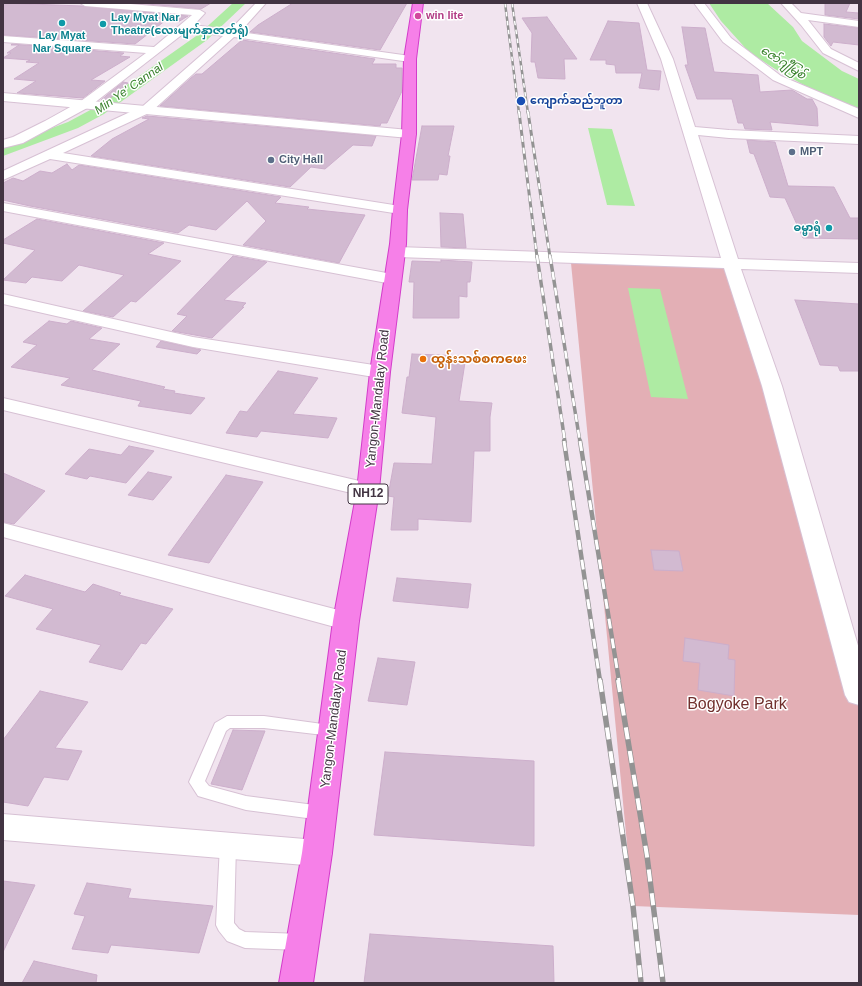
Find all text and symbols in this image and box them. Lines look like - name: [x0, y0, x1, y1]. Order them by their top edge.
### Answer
- place label: win lite: [426, 9, 463, 23]
- place label: Lay Myat Nar Theatre(လေးမျက်နှာဇာတ်ရုံ): [111, 11, 249, 37]
- marker: win lite: [413, 11, 423, 21]
- marker: Lay Myat Nar Square: [57, 18, 67, 28]
- marker: Lay Myat Nar Theatre(လေးမျက်နှာဇာတ်ရုံ): [98, 19, 108, 29]
- place label: Lay Myat Nar Square: [33, 29, 91, 55]
- water label: ဇော်ဂျီမြစ်: [758, 43, 808, 83]
- water label: Min Ye' Cannal: [92, 60, 166, 118]
- place label: ကျောက်ဆည်ဘူတာ: [530, 94, 622, 108]
- marker: ကျောက်ဆည်ဘူတာ: [515, 95, 527, 107]
- place label: MPT: [800, 145, 823, 159]
- marker: MPT: [787, 147, 797, 157]
- place label: City Hall: [279, 153, 323, 167]
- marker: City Hall: [266, 155, 276, 165]
- place label: ဓမ္မာရုံ: [793, 221, 821, 235]
- marker: ဓမ္မာရုံ: [824, 223, 834, 233]
- street label: Yangon-Mandalay Road: [363, 329, 393, 469]
- place label: ထွန်းသစ်စကဖေး: [431, 351, 527, 367]
- marker: ထွန်းသစ်စကဖေး: [418, 354, 428, 364]
- road number: NH12: [348, 484, 388, 504]
- street label: Yangon-Mandalay Road: [318, 649, 350, 789]
- park label: Bogyoke Park: [687, 695, 787, 715]

